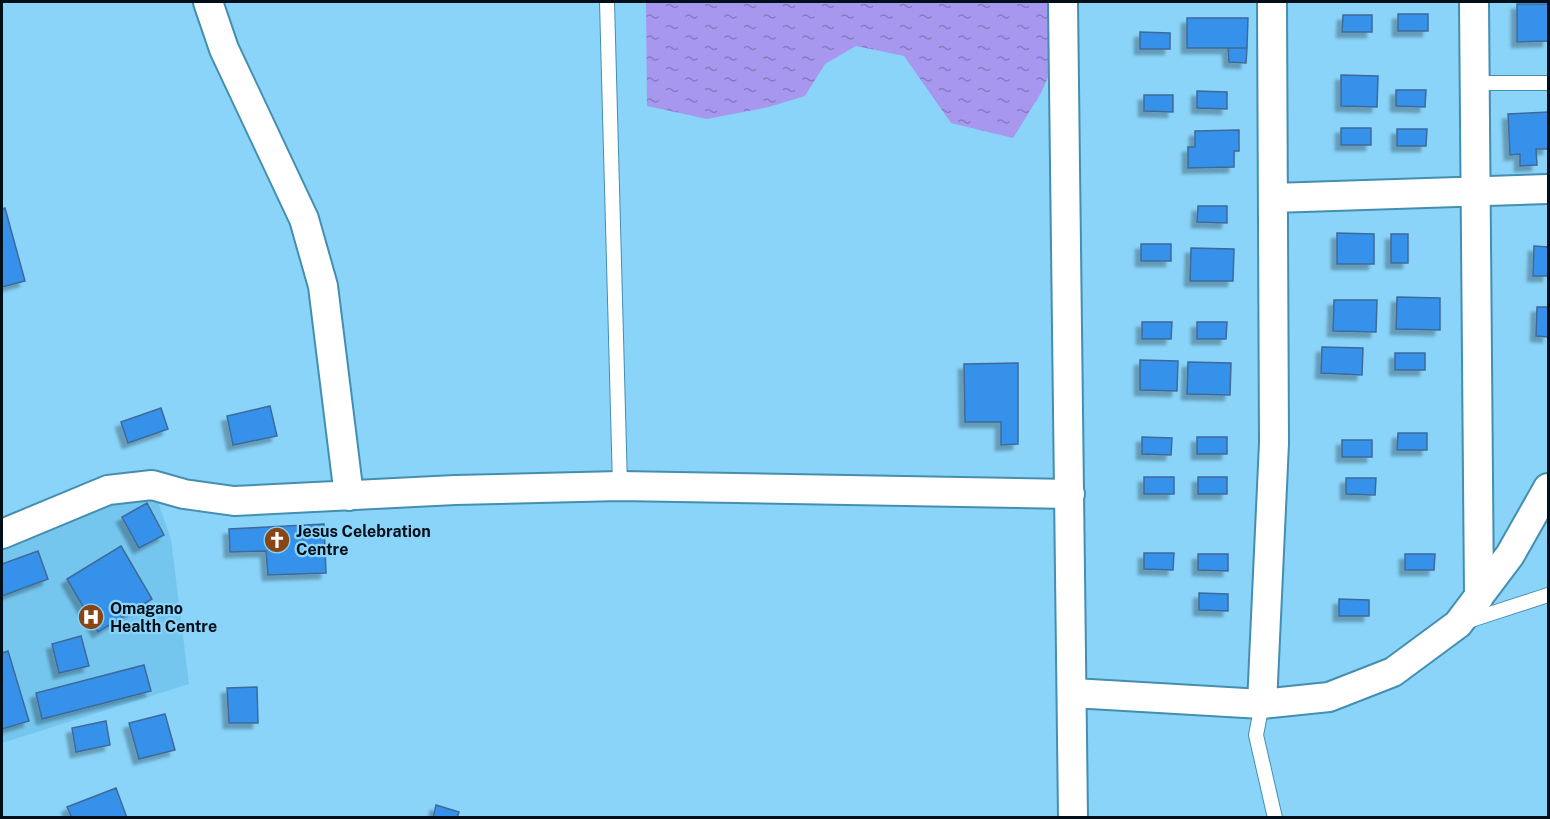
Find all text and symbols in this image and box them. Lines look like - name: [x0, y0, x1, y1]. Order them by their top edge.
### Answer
- place label: Jesus Celebration Centre: [296, 522, 431, 559]
- church icon: Jesus Celebration Centre: [262, 525, 292, 555]
- place label: Omagano Health Centre: [110, 599, 217, 636]
- hospital icon: Omagano Health Centre: [76, 602, 106, 632]

